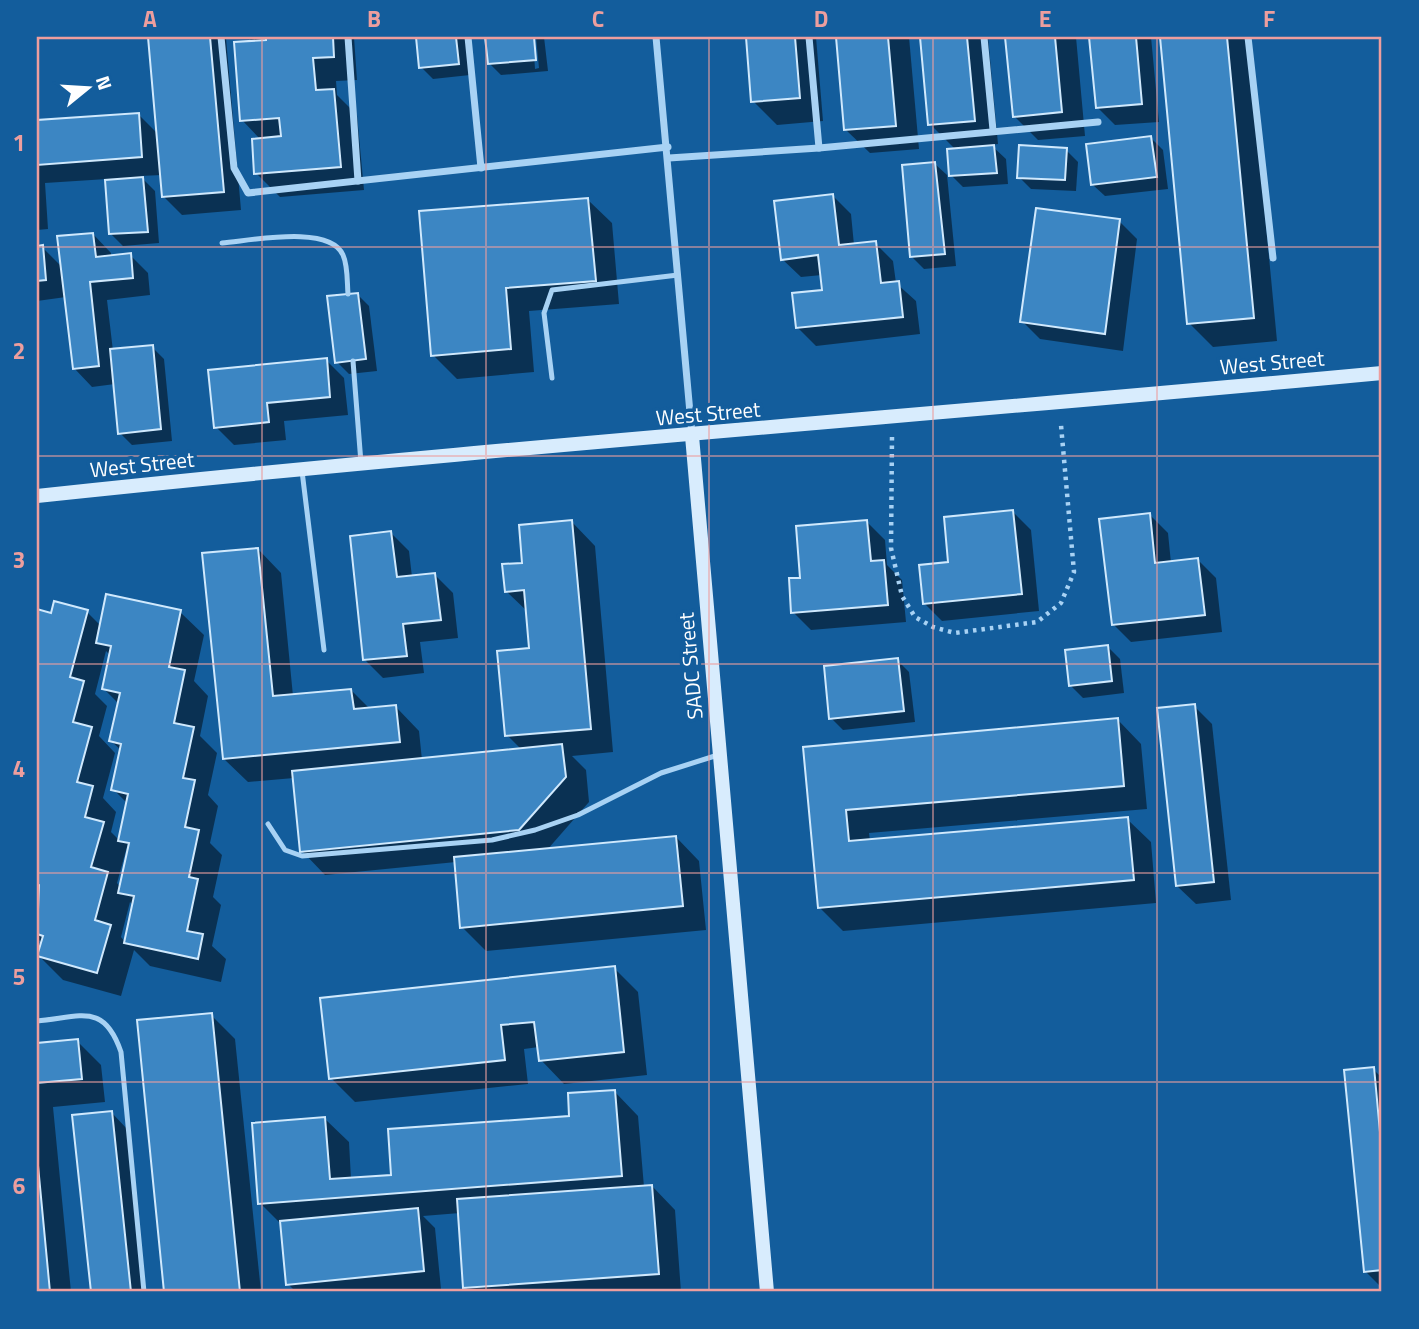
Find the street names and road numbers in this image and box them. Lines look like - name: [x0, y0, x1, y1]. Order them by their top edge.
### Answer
- street label: West Street: [1218, 341, 1326, 383]
- street label: West Street: [654, 392, 762, 434]
- street label: West Street: [88, 443, 196, 485]
- street label: SADC Street: [669, 610, 711, 721]

